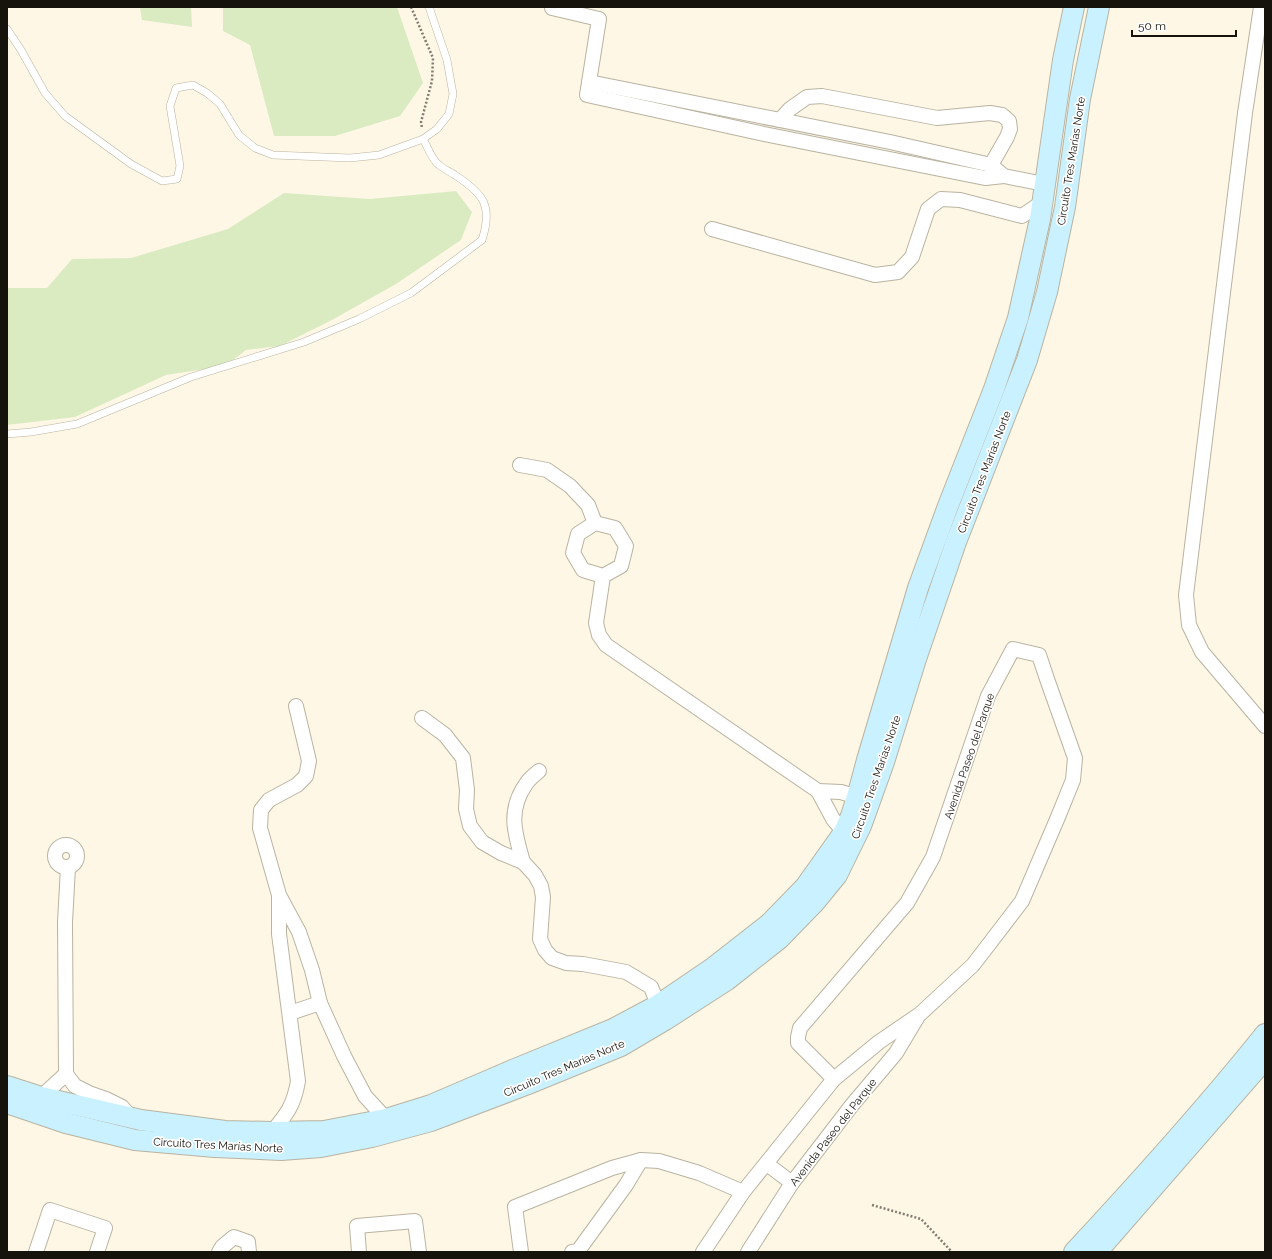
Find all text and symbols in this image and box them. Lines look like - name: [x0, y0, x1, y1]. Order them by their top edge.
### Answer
- scale bar: [1132, 12, 1236, 38]
- text: 50 m: [1138, 19, 1166, 33]
- street label: Circuito Tres Marías Norte: [1055, 95, 1088, 226]
- street label: Circuito Tres Marías Norte: [955, 409, 1014, 535]
- street label: Avenida Paseo del Parque: [942, 691, 997, 821]
- street label: Circuito Tres Marías Norte: [849, 713, 904, 841]
- street label: Circuito Tres Marías Norte: [502, 1037, 627, 1100]
- street label: Avenida Paseo del Parque: [787, 1076, 880, 1189]
- street label: Circuito Tres Marías Norte: [153, 1136, 284, 1155]

